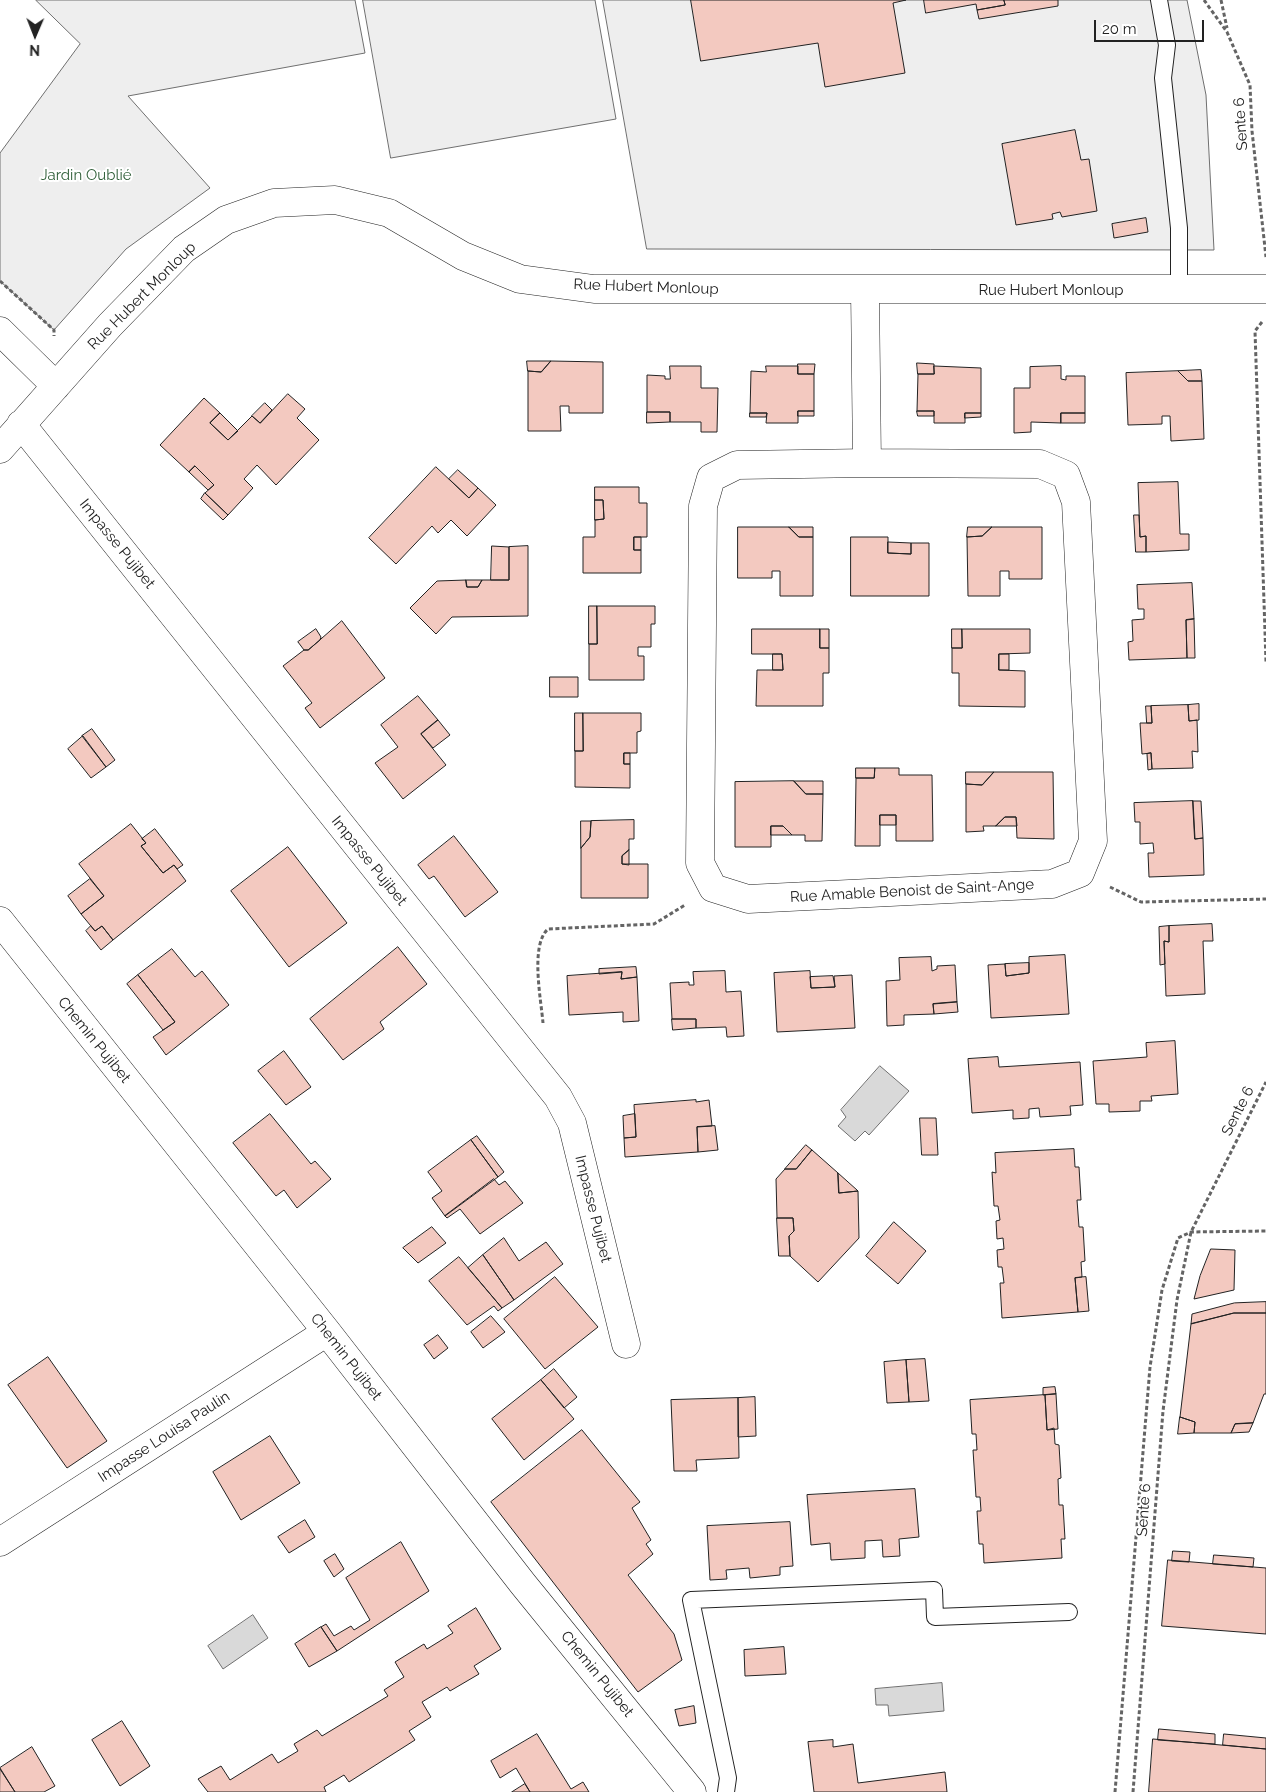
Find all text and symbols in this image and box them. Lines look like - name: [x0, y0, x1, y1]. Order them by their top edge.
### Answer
- north arrow: [10, 10, 60, 60]
- scale bar: [1096, 10, 1206, 42]
- text: 20 m: [1102, 20, 1137, 38]
- text: N: [29, 42, 40, 58]
- street label: Sente 6: [1230, 97, 1252, 151]
- park label: Jardin Oublié: [40, 166, 132, 184]
- street label: Rue Hubert Monloup: [84, 238, 200, 354]
- street label: Rue Hubert Monloup: [573, 275, 719, 299]
- street label: Rue Hubert Monloup: [978, 281, 1124, 299]
- street label: Impasse Pujibet: [75, 496, 159, 592]
- street label: Impasse Pujibet: [327, 813, 411, 909]
- street label: Rue Amable Benoist de Saint-Ange: [789, 876, 1035, 906]
- street label: Chemin Pujibet: [54, 993, 134, 1087]
- street label: Sente 6: [1218, 1083, 1258, 1139]
- street label: Impasse Pujibet: [571, 1153, 615, 1265]
- street label: Chemin Pujibet: [306, 1310, 386, 1404]
- street label: Impasse Louisa Paulin: [95, 1388, 233, 1486]
- street label: Sente 6: [1133, 1483, 1155, 1537]
- street label: Chemin Pujibet: [557, 1627, 637, 1721]

